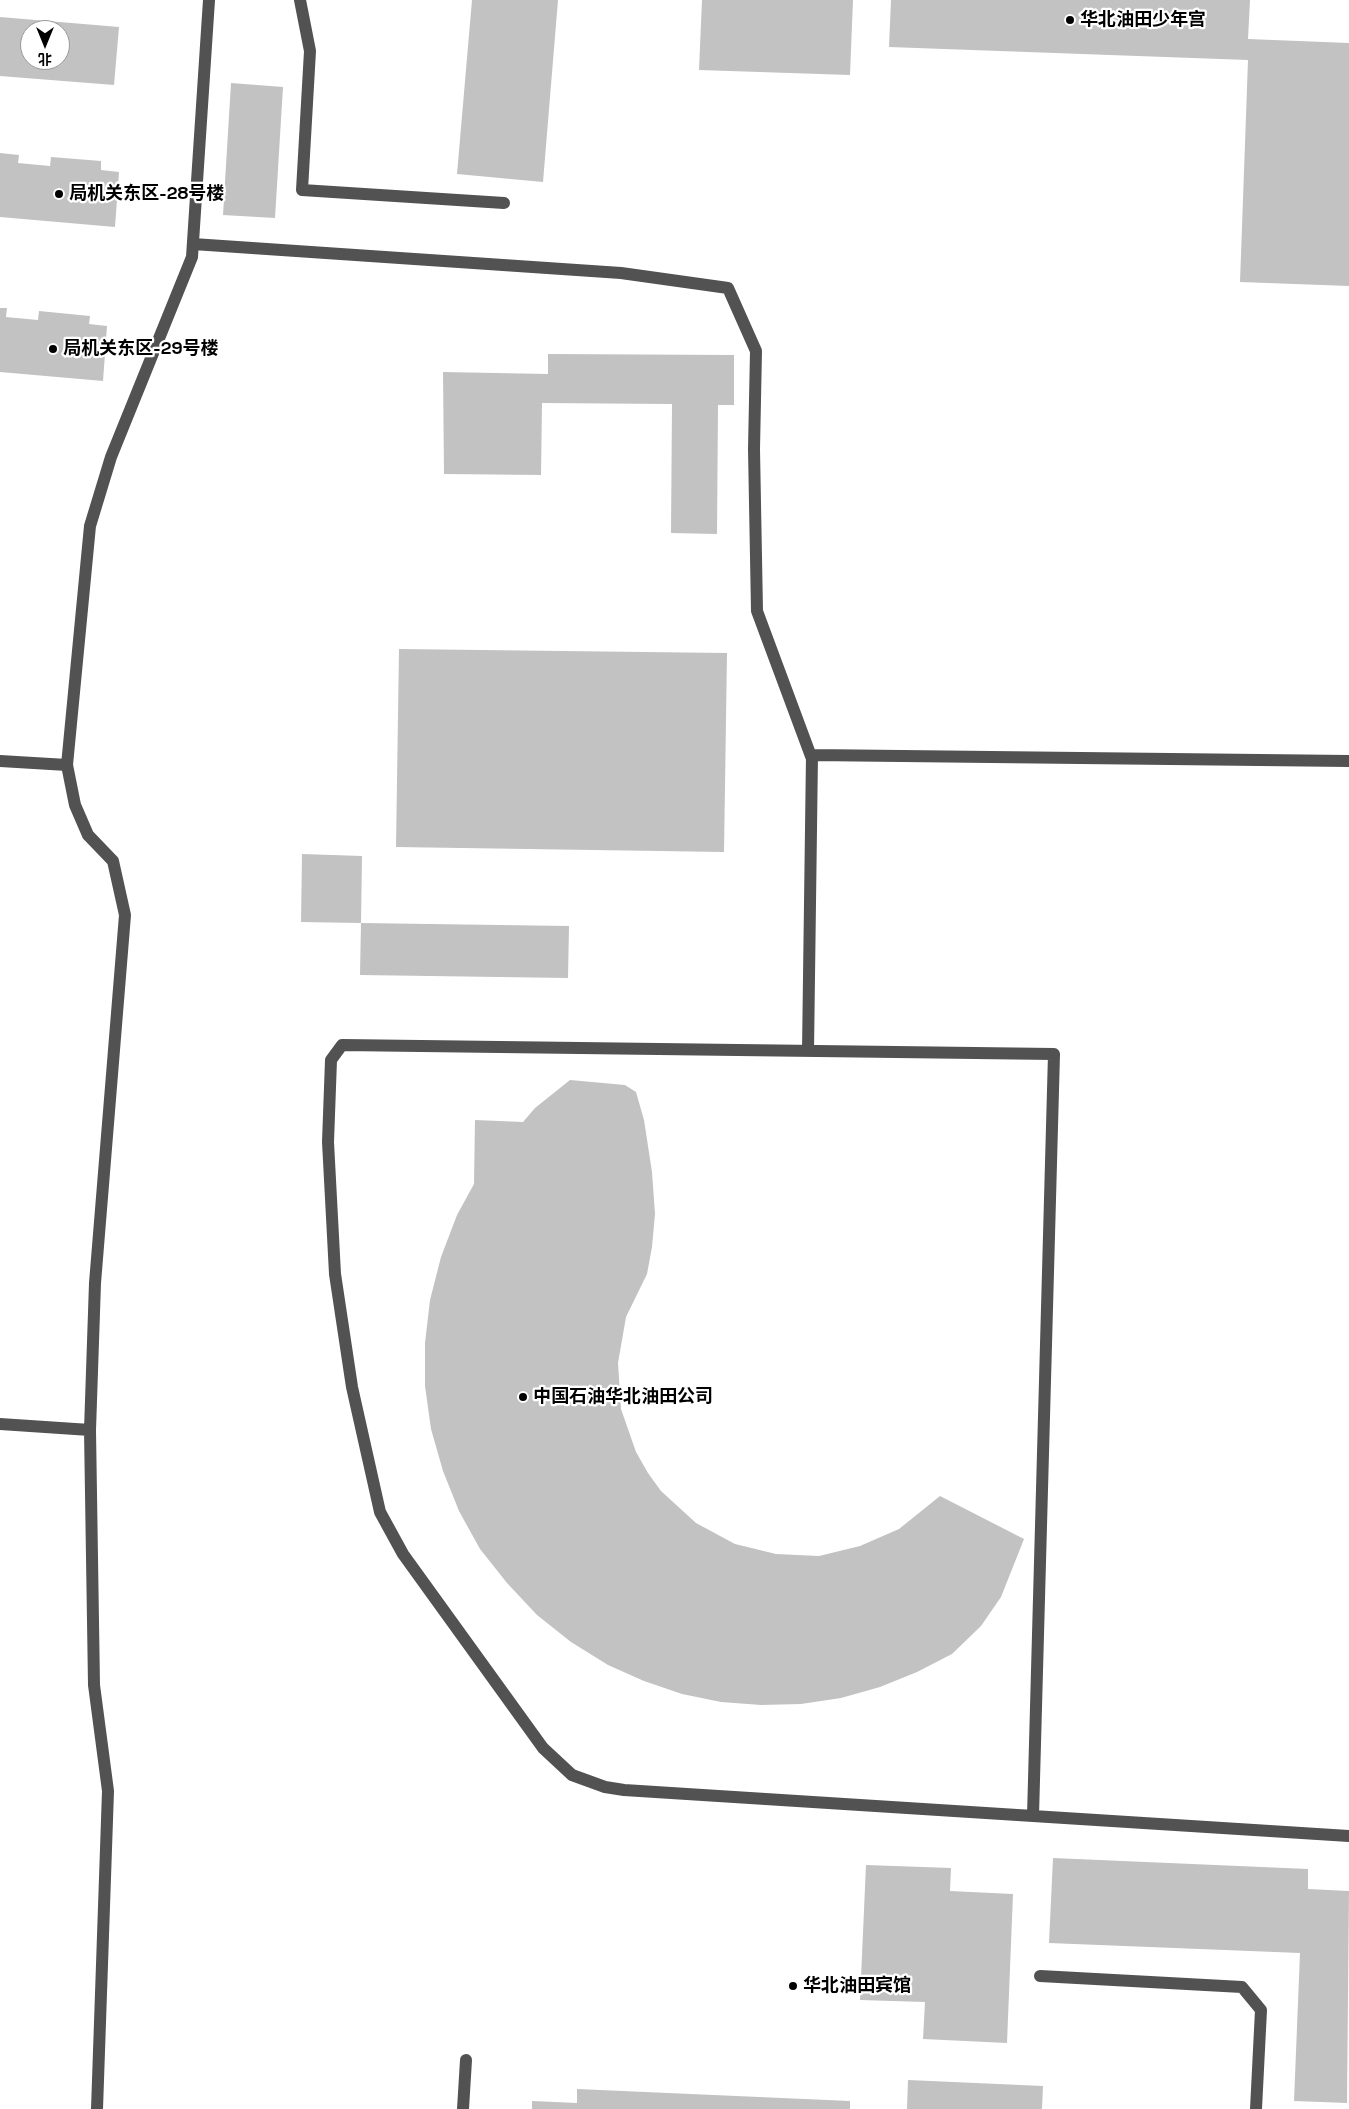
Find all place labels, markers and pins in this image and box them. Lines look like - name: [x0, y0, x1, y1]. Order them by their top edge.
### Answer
- place label: 华北油田少年宫: [1080, 9, 1206, 31]
- marker: 华北油田少年宫: [1064, 14, 1076, 26]
- place label: 局机关东区-28号楼: [69, 183, 224, 205]
- marker: 局机关东区-28号楼: [53, 188, 65, 200]
- place label: 局机关东区-29号楼: [63, 338, 219, 360]
- marker: 局机关东区-29号楼: [47, 343, 59, 355]
- place label: 中国石油华北油田公司: [533, 1386, 713, 1408]
- marker: 中国石油华北油田公司: [517, 1391, 529, 1403]
- place label: 华北油田宾馆: [803, 1975, 911, 1997]
- marker: 华北油田宾馆: [787, 1980, 799, 1992]

